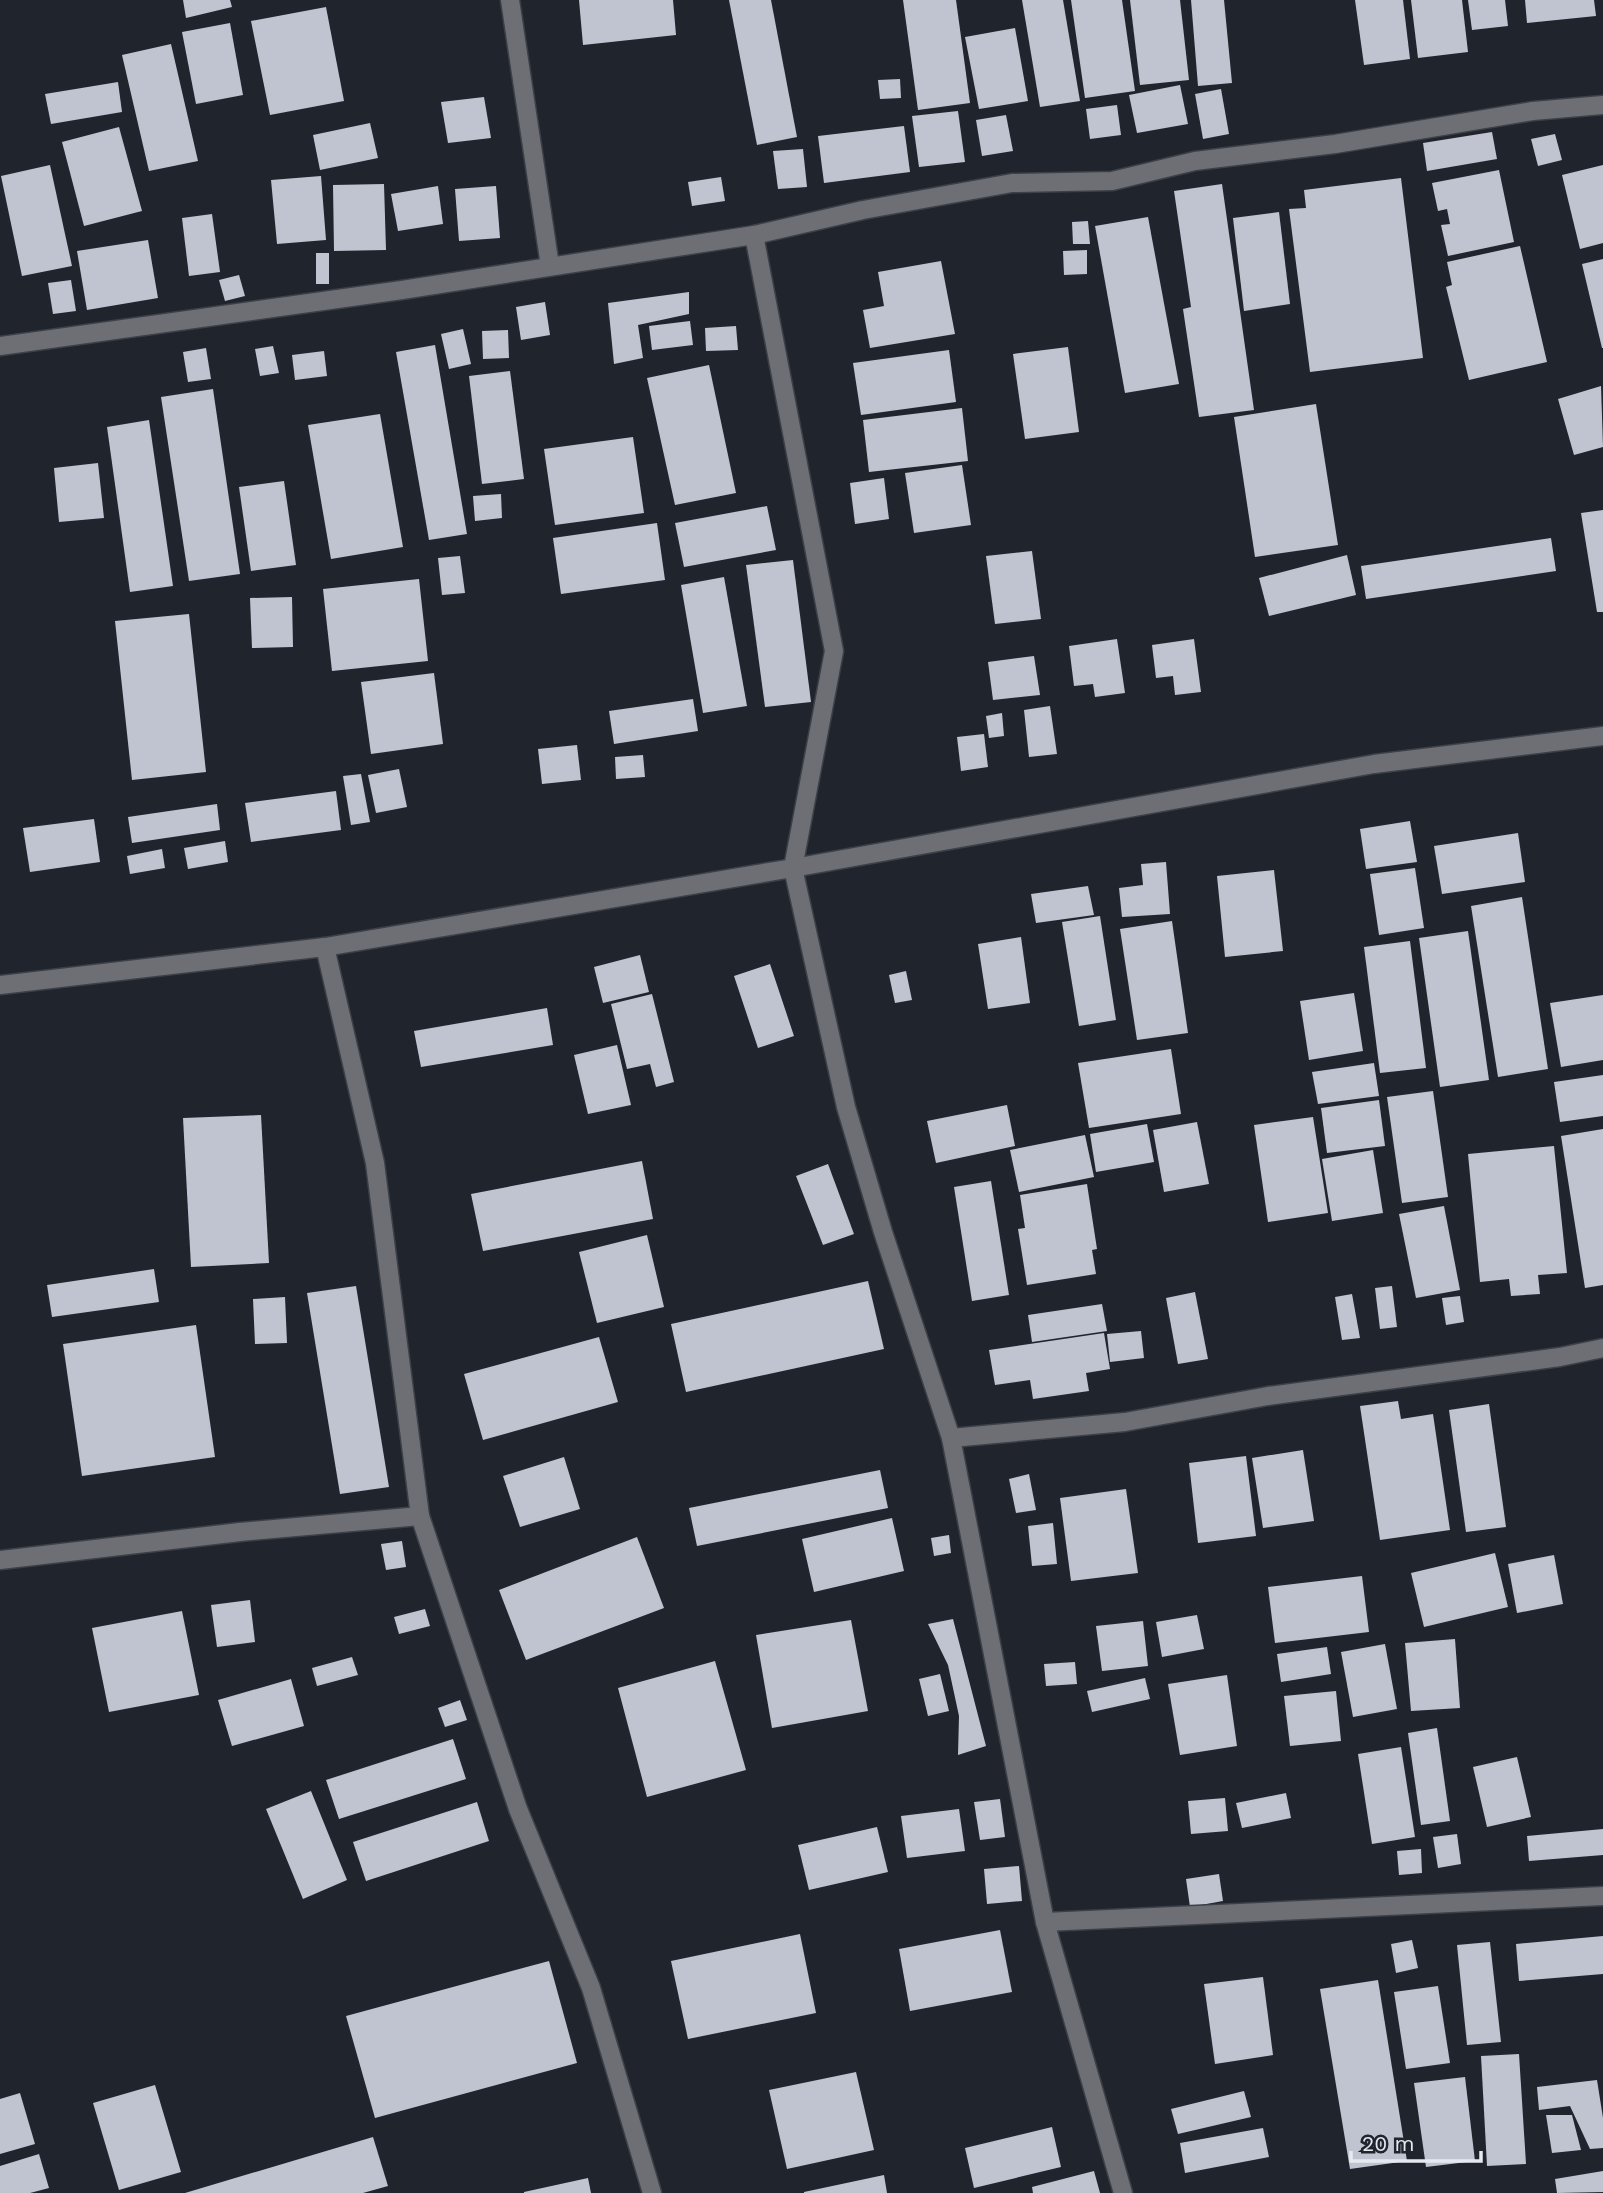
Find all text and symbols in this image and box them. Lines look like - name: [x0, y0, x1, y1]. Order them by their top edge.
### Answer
- scale bar: [1351, 2120, 1480, 2164]
- text: 20 m: [1362, 2131, 1414, 2156]

